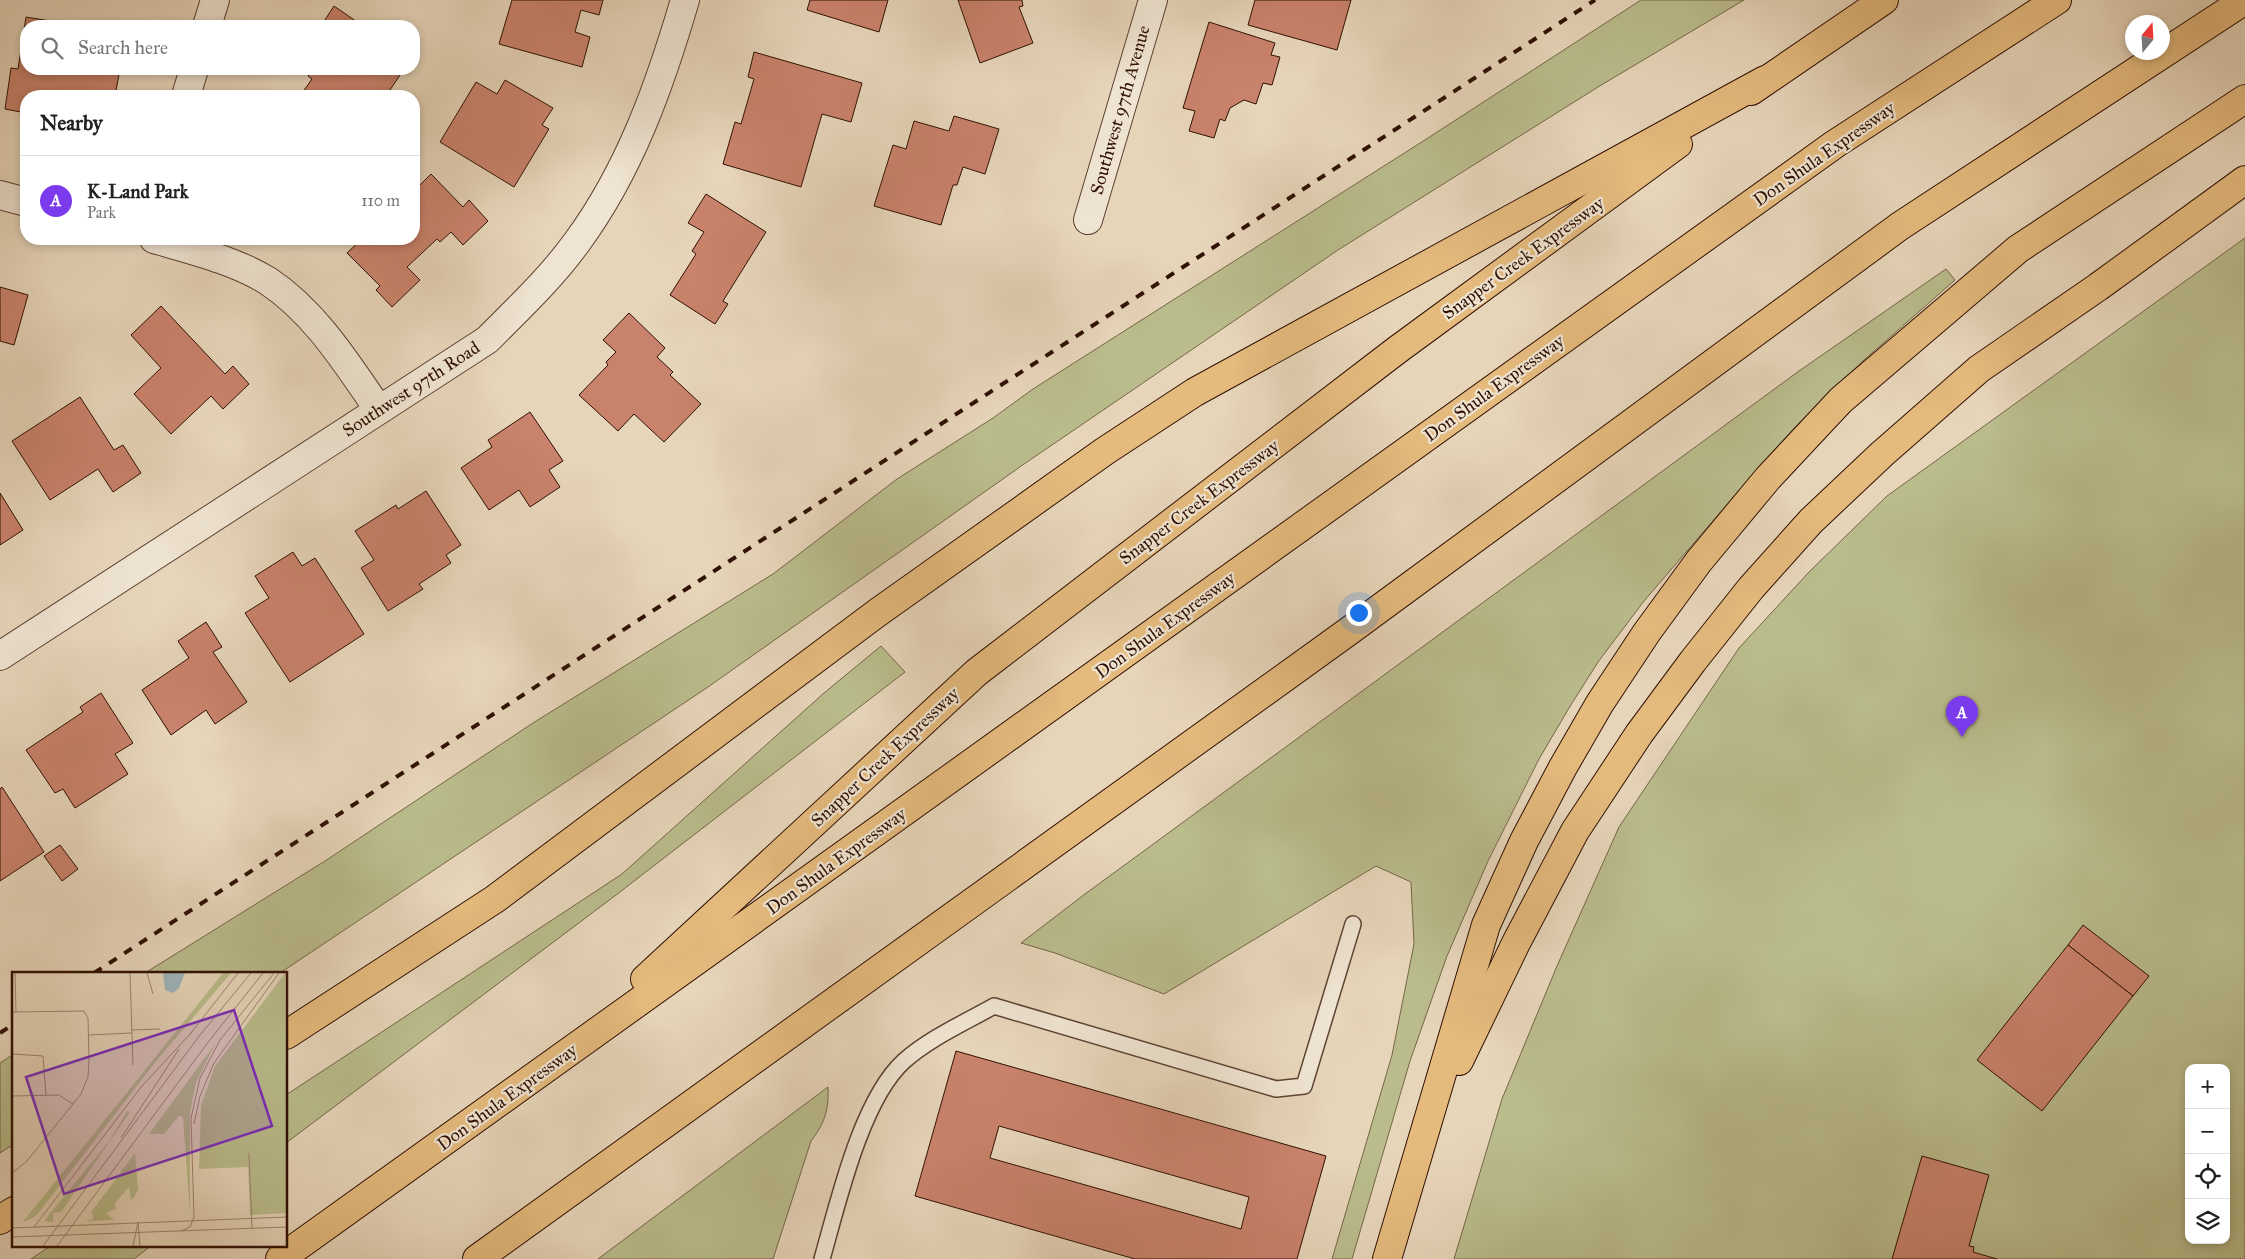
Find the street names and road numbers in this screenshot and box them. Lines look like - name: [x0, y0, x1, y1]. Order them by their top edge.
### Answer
- street label: Southwest 97th Avenue: [1085, 23, 1155, 197]
- street label: Don Shula Expressway: [1749, 97, 1900, 211]
- street label: Snapper Creek Expressway: [1438, 192, 1609, 324]
- street label: Don Shula Expressway: [1420, 329, 1569, 446]
- street label: Southwest 97th Road: [338, 336, 484, 442]
- street label: Snapper Creek Expressway: [1115, 434, 1284, 569]
- street label: Don Shula Expressway: [1091, 566, 1240, 683]
- street label: Snapper Creek Expressway: [806, 682, 964, 831]
- street label: Don Shula Expressway: [762, 802, 911, 919]
- street label: Don Shula Expressway: [433, 1038, 582, 1155]

